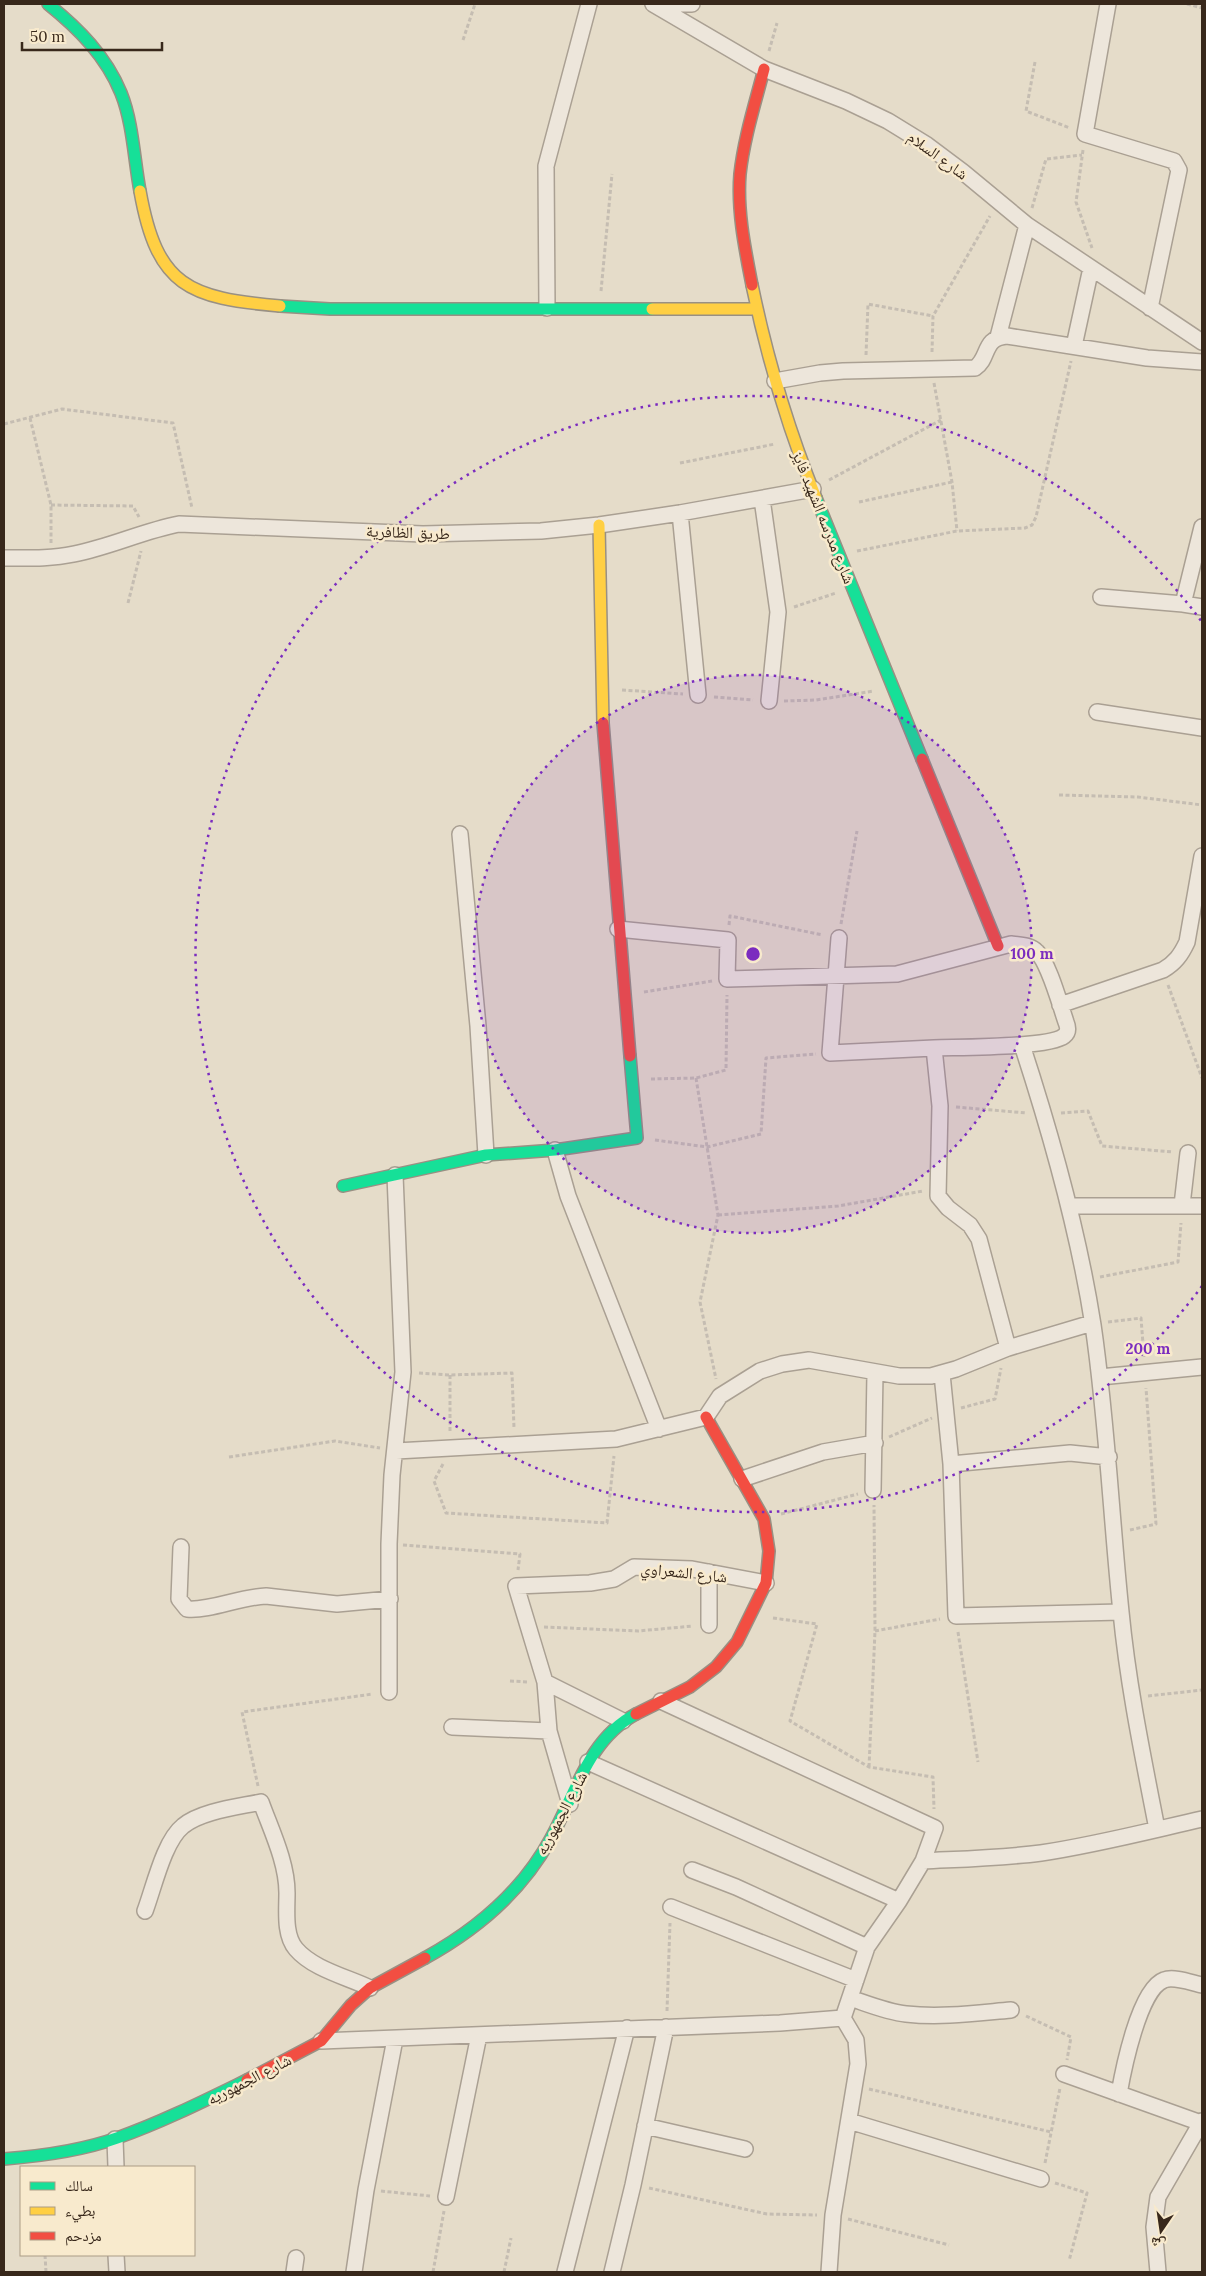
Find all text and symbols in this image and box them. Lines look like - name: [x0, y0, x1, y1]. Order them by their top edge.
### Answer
- scale bar: [22, 20, 162, 52]
- text: 50 m: [30, 27, 65, 46]
- street label: شارع السلام: [903, 126, 972, 184]
- street label: شارع مدرسه الشهيد فايز: [787, 447, 860, 587]
- street label: طريق الظافرية: [366, 521, 450, 544]
- text: 100 m: [1011, 944, 1054, 963]
- centre of rings: [744, 945, 762, 963]
- text: 200 m: [1126, 1339, 1171, 1358]
- street label: شارع الشعراوي: [640, 1558, 728, 1590]
- street label: شارع الجمهوريه: [531, 1768, 592, 1859]
- street label: شارع الجمهوريه: [204, 2049, 295, 2110]
- legend: [20, 2166, 195, 2256]
- text: سالك: [65, 2176, 93, 2195]
- text: بطيء: [65, 2201, 95, 2223]
- north arrow: [1136, 2206, 1186, 2256]
- text: مزدحم: [65, 2226, 102, 2246]
- text: ش: [1149, 2233, 1167, 2254]

